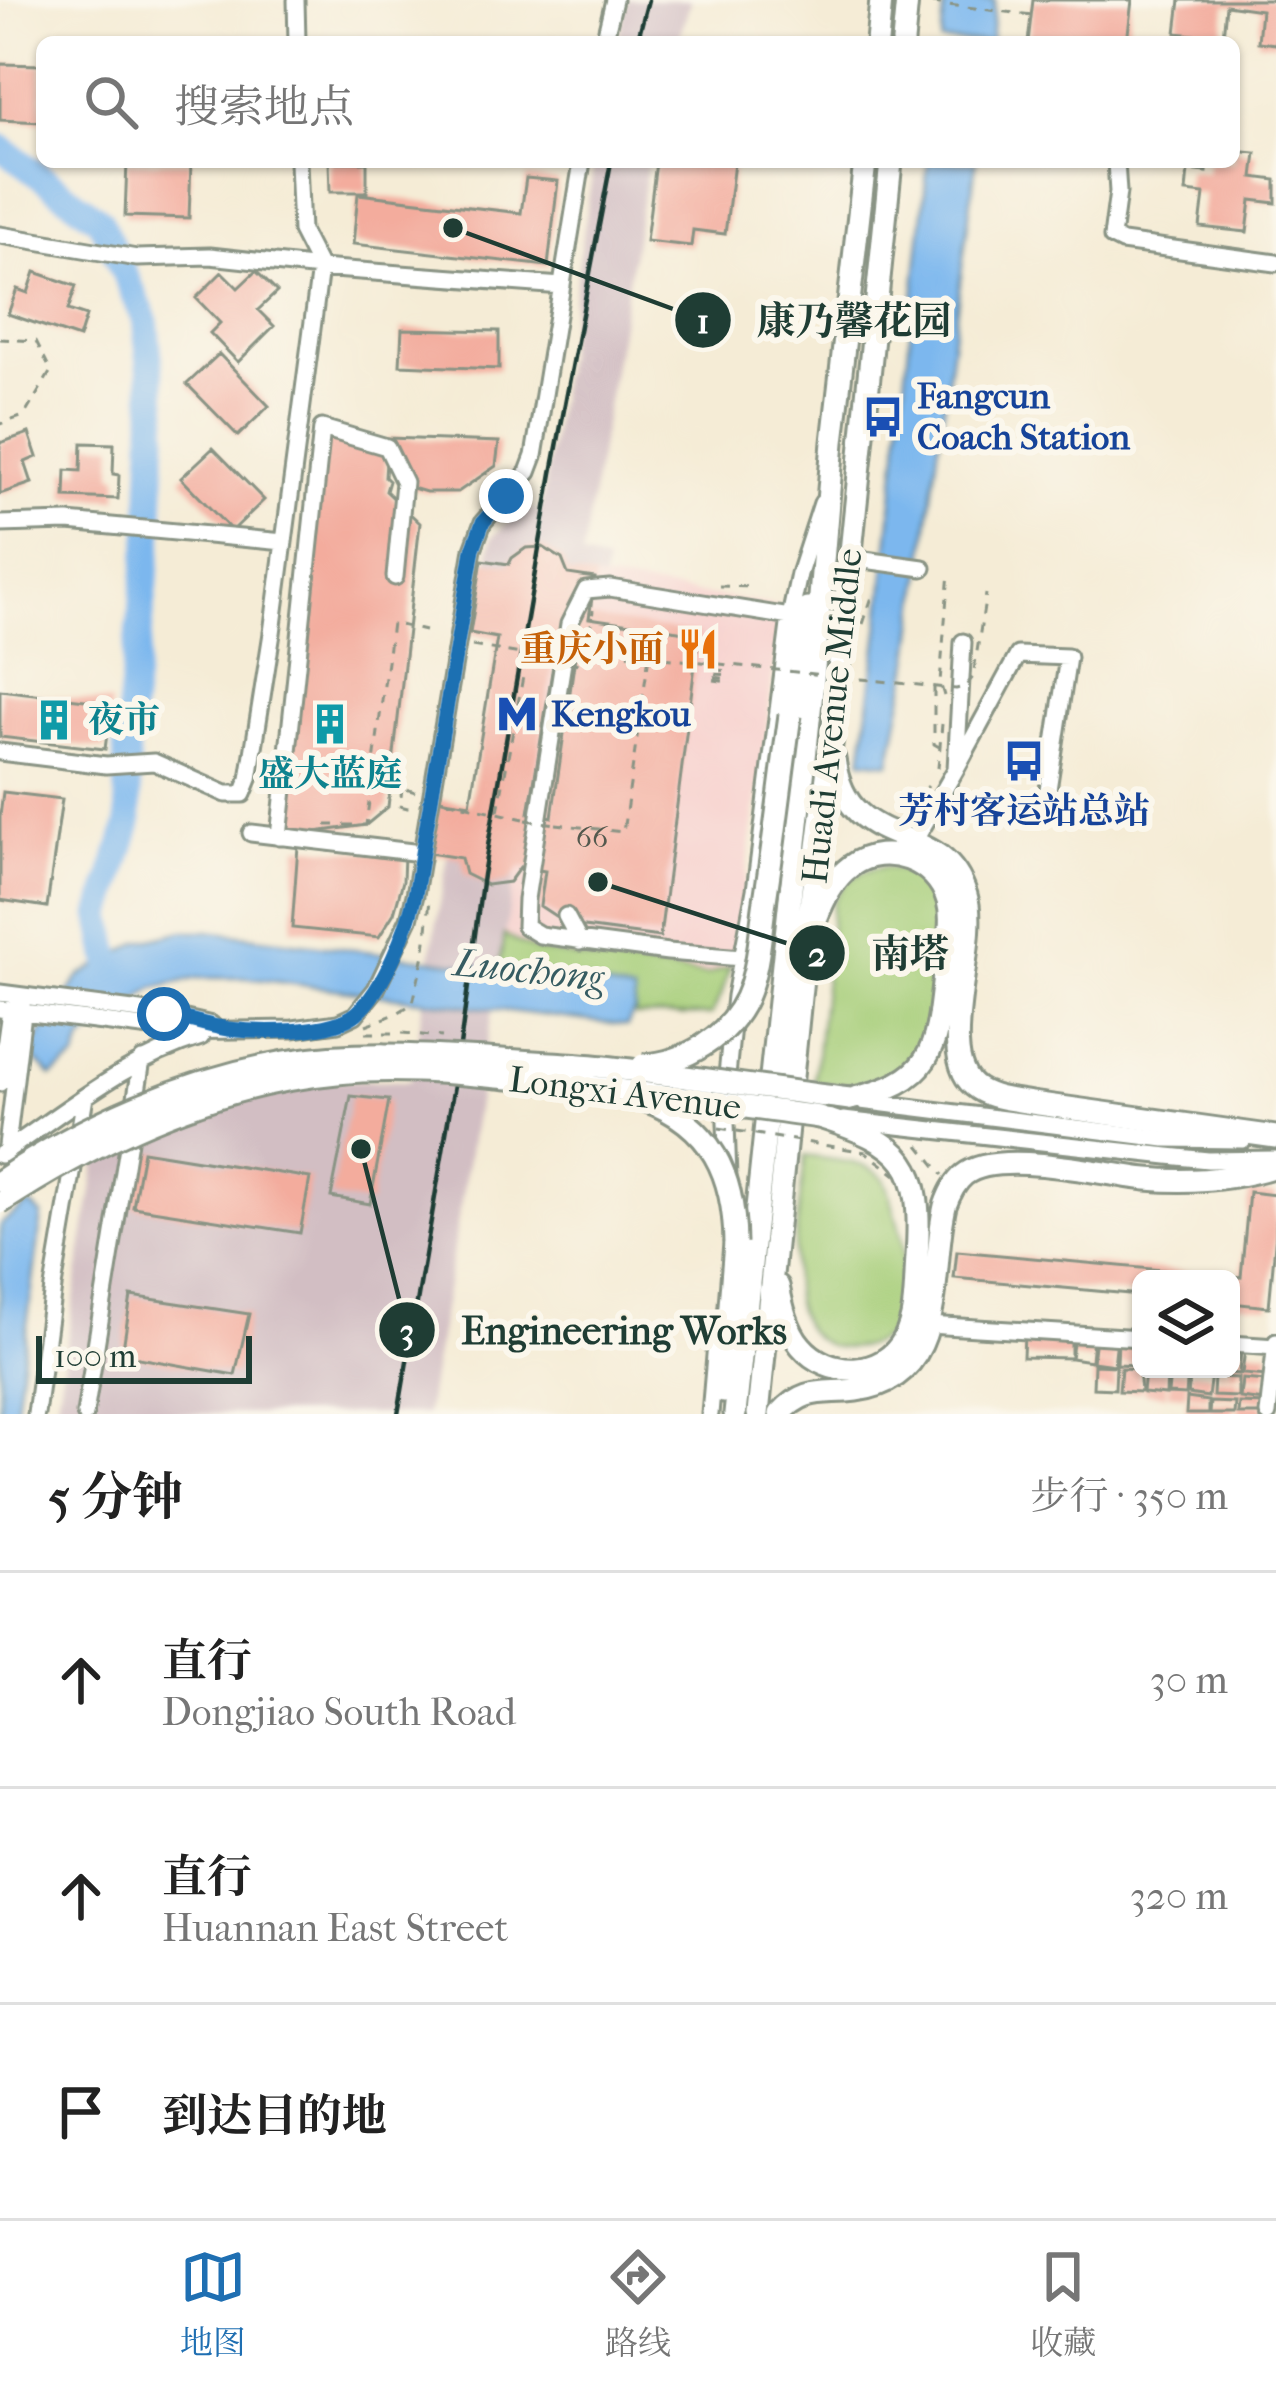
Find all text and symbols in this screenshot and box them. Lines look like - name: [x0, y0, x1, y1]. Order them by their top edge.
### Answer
- search box: [36, 36, 1240, 168]
- icon: search: [78, 69, 144, 135]
- text: 搜索地点: [174, 81, 354, 134]
- callout: 康乃馨花园: [673, 283, 976, 358]
- text: 康乃馨花园: [756, 298, 952, 344]
- text: 1: [697, 300, 709, 342]
- place label: Fangcun Coach Station: [917, 375, 1131, 458]
- bus stop icon: Fangcun Coach Station: [860, 394, 906, 440]
- route end: [479, 469, 533, 523]
- street label: Huadi Avenue Middle: [794, 546, 870, 886]
- restaurant icon: 重庆小面: [675, 626, 721, 672]
- place label: 重庆小面: [520, 628, 664, 670]
- metro station icon: Kengkou: [494, 691, 540, 737]
- place label: Kengkou: [551, 693, 691, 735]
- building icon: 夜市: [31, 697, 77, 743]
- place label: 夜市: [88, 699, 160, 741]
- building icon: 盛大蓝庭: [307, 701, 353, 747]
- bus stop icon: 芳村客运站总站: [1001, 738, 1047, 784]
- place label: 盛大蓝庭: [258, 753, 402, 795]
- place label: 芳村客运站总站: [898, 790, 1150, 832]
- house number: 66: [576, 820, 609, 855]
- callout: 南塔: [787, 915, 973, 990]
- text: 南塔: [871, 931, 949, 977]
- text: 2: [808, 933, 826, 975]
- water label: Luochong: [449, 939, 607, 1001]
- route start: [137, 987, 191, 1041]
- street label: Longxi Avenue: [507, 1058, 743, 1128]
- map controls: [1132, 1270, 1240, 1378]
- button: layers: [1132, 1270, 1240, 1378]
- callout: Engineering Works: [377, 1293, 811, 1368]
- text: Engineering Works: [461, 1308, 787, 1354]
- text: 3: [400, 1310, 414, 1352]
- scale bar: [36, 1330, 252, 1383]
- text: 100 m: [54, 1337, 137, 1376]
- text: 5 分钟: [48, 1467, 183, 1527]
- text: 步行 · 350 m: [1030, 1473, 1228, 1519]
- text: 直行: [162, 1635, 252, 1688]
- icon: ahead: [48, 1647, 114, 1713]
- text: 30 m: [1150, 1657, 1228, 1703]
- text: Dongjiao South Road: [162, 1689, 516, 1735]
- text: 直行: [162, 1851, 252, 1904]
- icon: ahead: [48, 1863, 114, 1929]
- text: 320 m: [1130, 1873, 1228, 1919]
- text: Huannan East Street: [162, 1905, 508, 1951]
- icon: arrive: [48, 2079, 114, 2145]
- text: 到达目的地: [162, 2090, 387, 2143]
- tab: 地图: [180, 2244, 246, 2363]
- tab: 路线: [605, 2244, 671, 2363]
- tab: 收藏: [1030, 2244, 1096, 2363]

